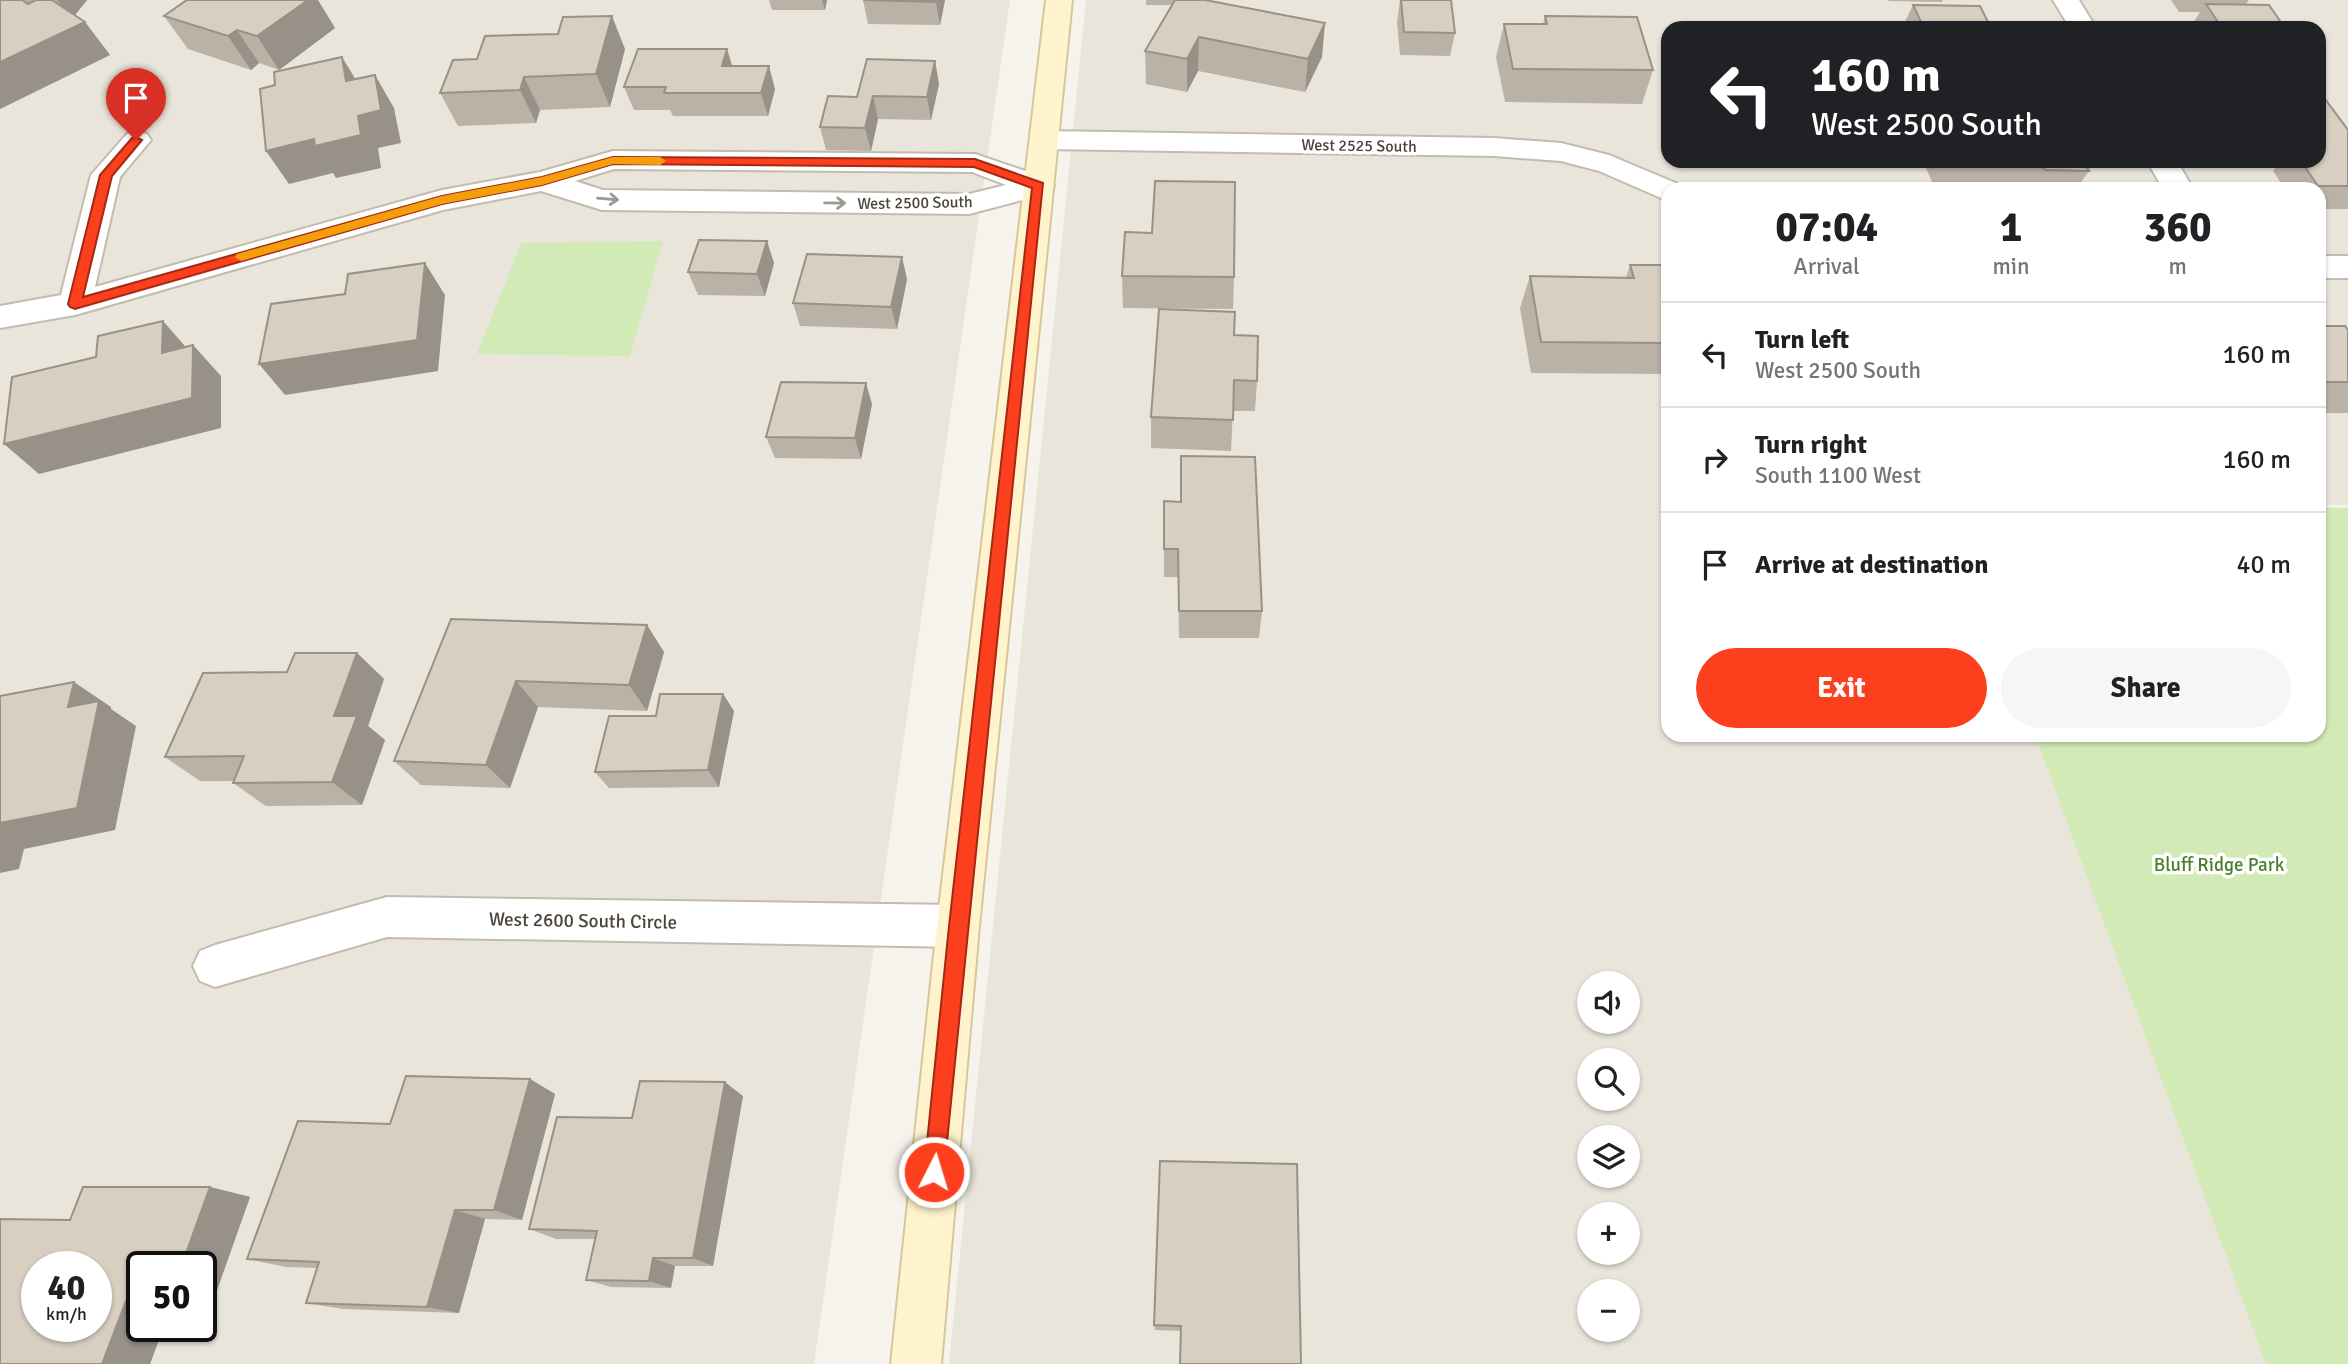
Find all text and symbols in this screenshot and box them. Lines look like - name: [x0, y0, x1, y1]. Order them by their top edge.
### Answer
- text: 160 m: [1811, 45, 1941, 105]
- icon: left: [1696, 49, 1787, 140]
- pin: [106, 68, 166, 140]
- icon: arrive: [117, 79, 155, 117]
- text: West 2500 South: [1811, 105, 2042, 144]
- street label: West 2525 South: [1301, 135, 1417, 157]
- street label: West 2500 South: [857, 192, 973, 214]
- one-way arrow: [596, 193, 619, 206]
- one-way arrow: [823, 196, 846, 210]
- text: 07:04: [1775, 202, 1878, 253]
- text: 1: [2000, 202, 2022, 253]
- text: 360: [2144, 202, 2212, 253]
- text: Arrival: [1794, 252, 1860, 281]
- text: min: [1992, 252, 2030, 281]
- text: m: [2169, 252, 2187, 281]
- text: Turn left: [1755, 324, 1849, 356]
- icon: left: [1696, 336, 1734, 374]
- text: 160 m: [2222, 339, 2291, 371]
- text: West 2500 South: [1755, 356, 1921, 385]
- text: Turn right: [1755, 429, 1867, 461]
- icon: right: [1696, 441, 1734, 479]
- text: 160 m: [2222, 444, 2291, 476]
- text: South 1100 West: [1755, 461, 1921, 490]
- icon: arrive: [1696, 546, 1734, 584]
- text: Arrive at destination: [1755, 549, 1988, 581]
- text: 40 m: [2236, 549, 2291, 581]
- button: Exit: [1696, 648, 1987, 728]
- button: Share: [2001, 648, 2291, 728]
- park label: Bluff Ridge Park: [2154, 853, 2285, 877]
- street label: West 2600 South Circle: [489, 907, 677, 935]
- map controls: [1577, 971, 1640, 1342]
- button: sound: [1577, 971, 1640, 1034]
- button: search: [1577, 1048, 1640, 1111]
- button: layers: [1577, 1125, 1640, 1188]
- position arrow: [897, 1135, 971, 1209]
- button: +: [1577, 1202, 1640, 1265]
- speed limit sign: 50: [126, 1251, 217, 1342]
- text: 40: [48, 1266, 85, 1309]
- button: −: [1577, 1279, 1640, 1342]
- text: km/h: [46, 1303, 87, 1325]

